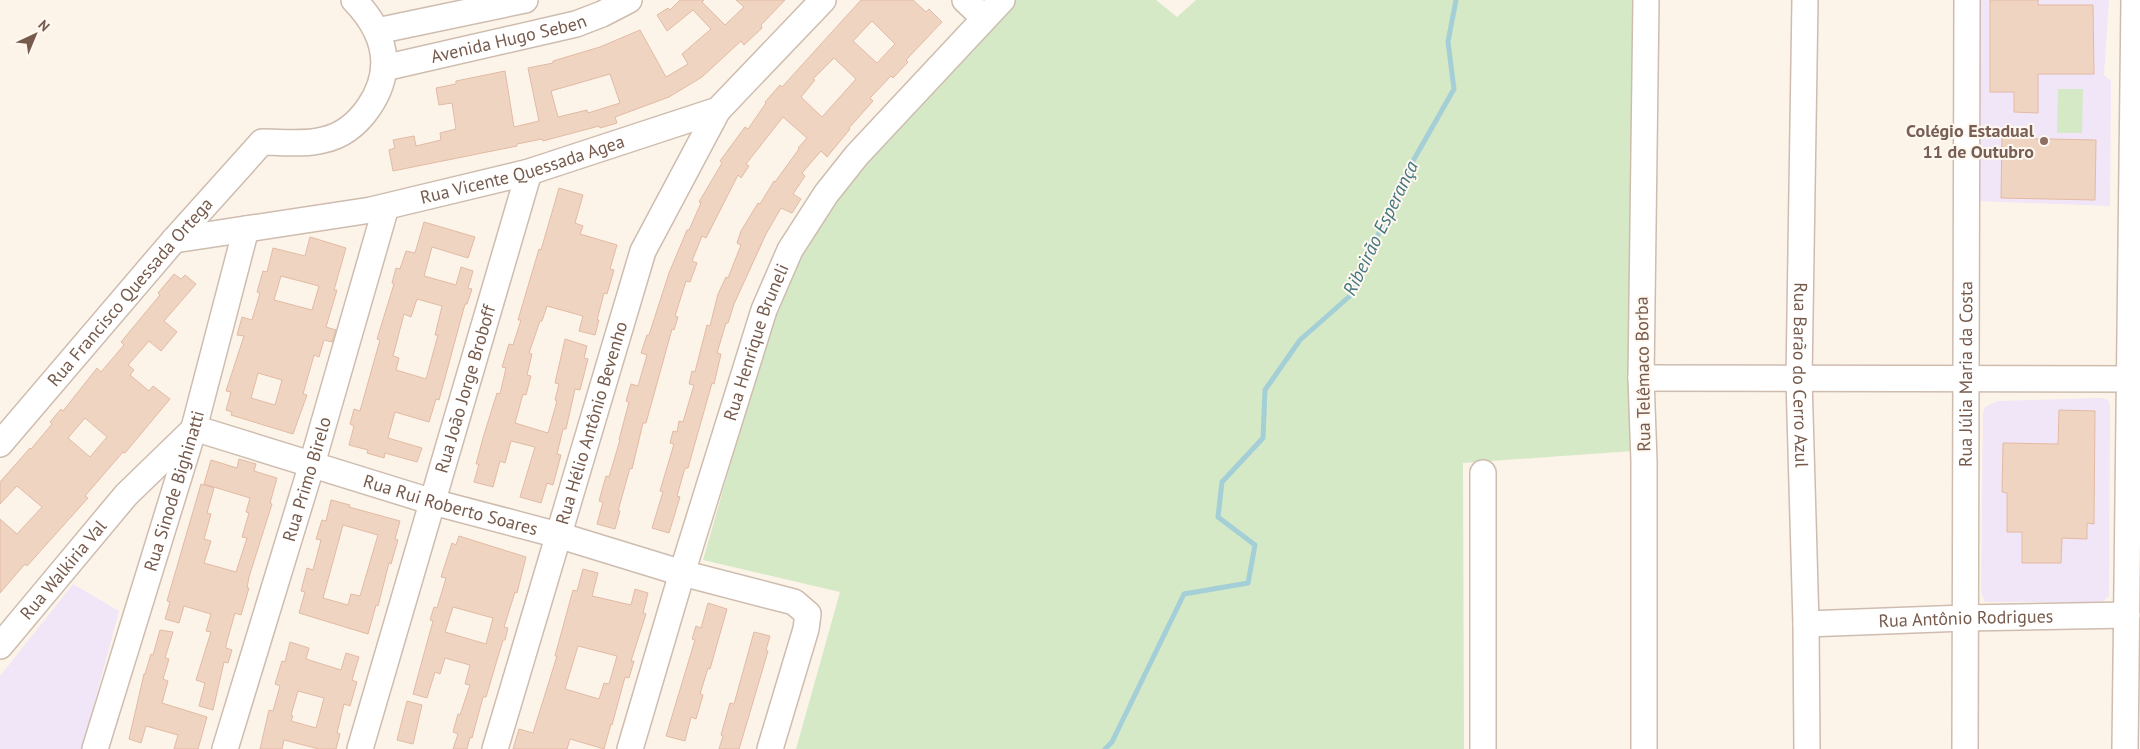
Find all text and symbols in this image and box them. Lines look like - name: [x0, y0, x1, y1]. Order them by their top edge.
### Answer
- street label: Avenida Hugo Seben: [429, 9, 590, 68]
- north arrow: [10, 10, 60, 60]
- text: N: [34, 16, 54, 35]
- place label: Colégio Estadual 11 de Outubro: [1906, 119, 2035, 163]
- street label: Rua Vicente Quessada Agea: [418, 129, 627, 209]
- marker: Colégio Estadual 11 de Outubro: [2038, 135, 2050, 147]
- water label: Ribeirão Esperança: [1337, 156, 1423, 299]
- street label: Rua Francisco Quessada Ortega: [42, 193, 218, 391]
- street label: Rua Henrique Bruneli: [718, 260, 794, 423]
- street label: Rua Júlia Maria da Costa: [1954, 281, 1977, 467]
- street label: Rua Barão do Cerro Azul: [1788, 282, 1814, 469]
- street label: Rua Telêmaco Borba: [1630, 296, 1655, 452]
- street label: Rua João Jorge Broboff: [429, 301, 501, 476]
- street label: Rua Hélio Antônio Bevenho: [550, 319, 632, 527]
- street label: Rua Sinode Bighinatti: [138, 408, 209, 574]
- street label: Rua Primo Birelo: [277, 414, 336, 544]
- street label: Rua Rui Roberto Soares: [361, 469, 540, 540]
- street label: Rua Walkiria Val: [15, 514, 112, 624]
- street label: Rua Antônio Rodrigues: [1878, 604, 2053, 632]

